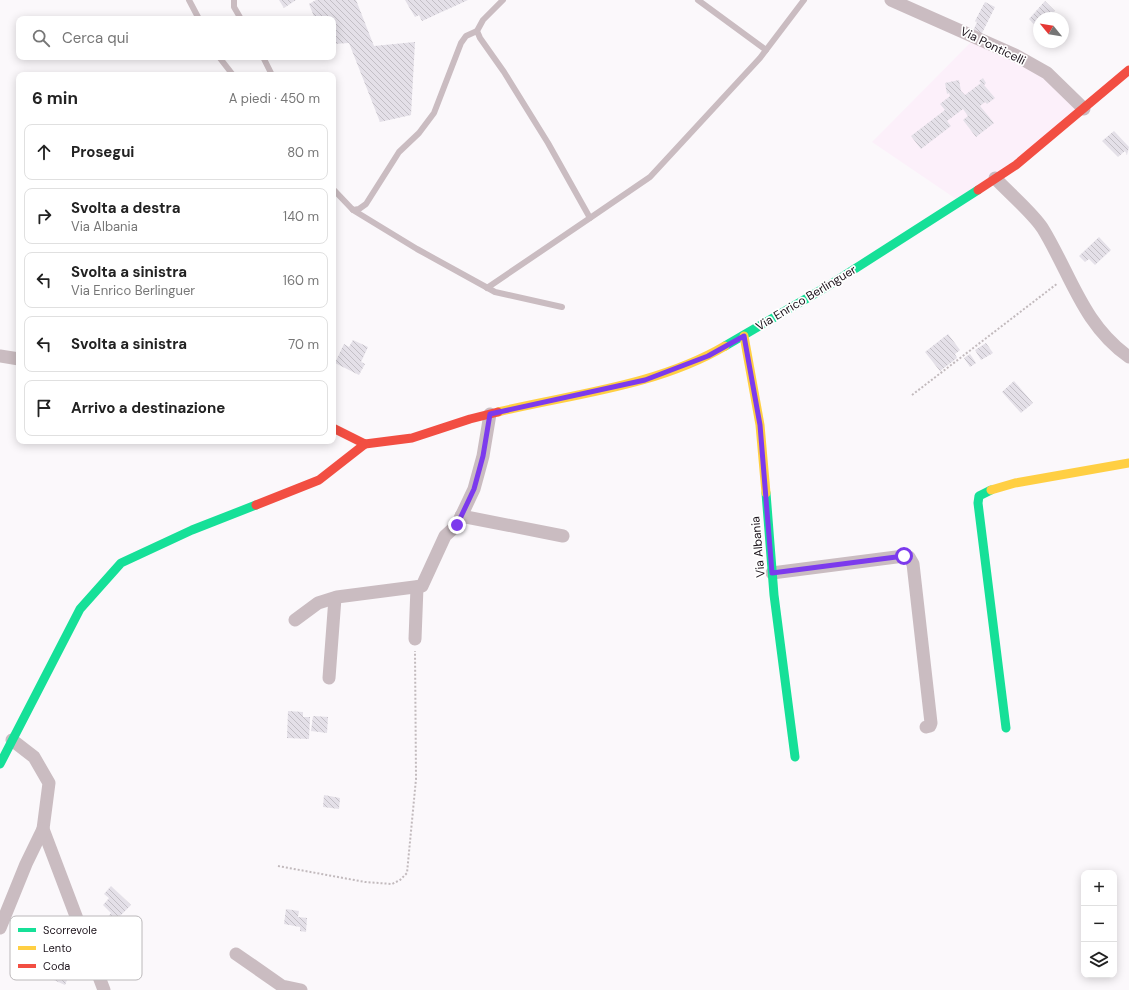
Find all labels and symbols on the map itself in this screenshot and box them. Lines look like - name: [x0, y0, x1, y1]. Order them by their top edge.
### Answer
- north arrow: [1033, 12, 1069, 48]
- street label: Via Ponticelli: [958, 23, 1028, 69]
- street label: Via Enrico Berlinguer: [753, 261, 860, 334]
- route end: [448, 516, 466, 534]
- street label: Via Albania: [747, 516, 769, 578]
- route start: [895, 547, 913, 565]
- legend: [10, 916, 142, 980]
- text: Scorrevole: [43, 923, 97, 937]
- text: Lento: [43, 941, 72, 955]
- text: Coda: [43, 959, 70, 973]

